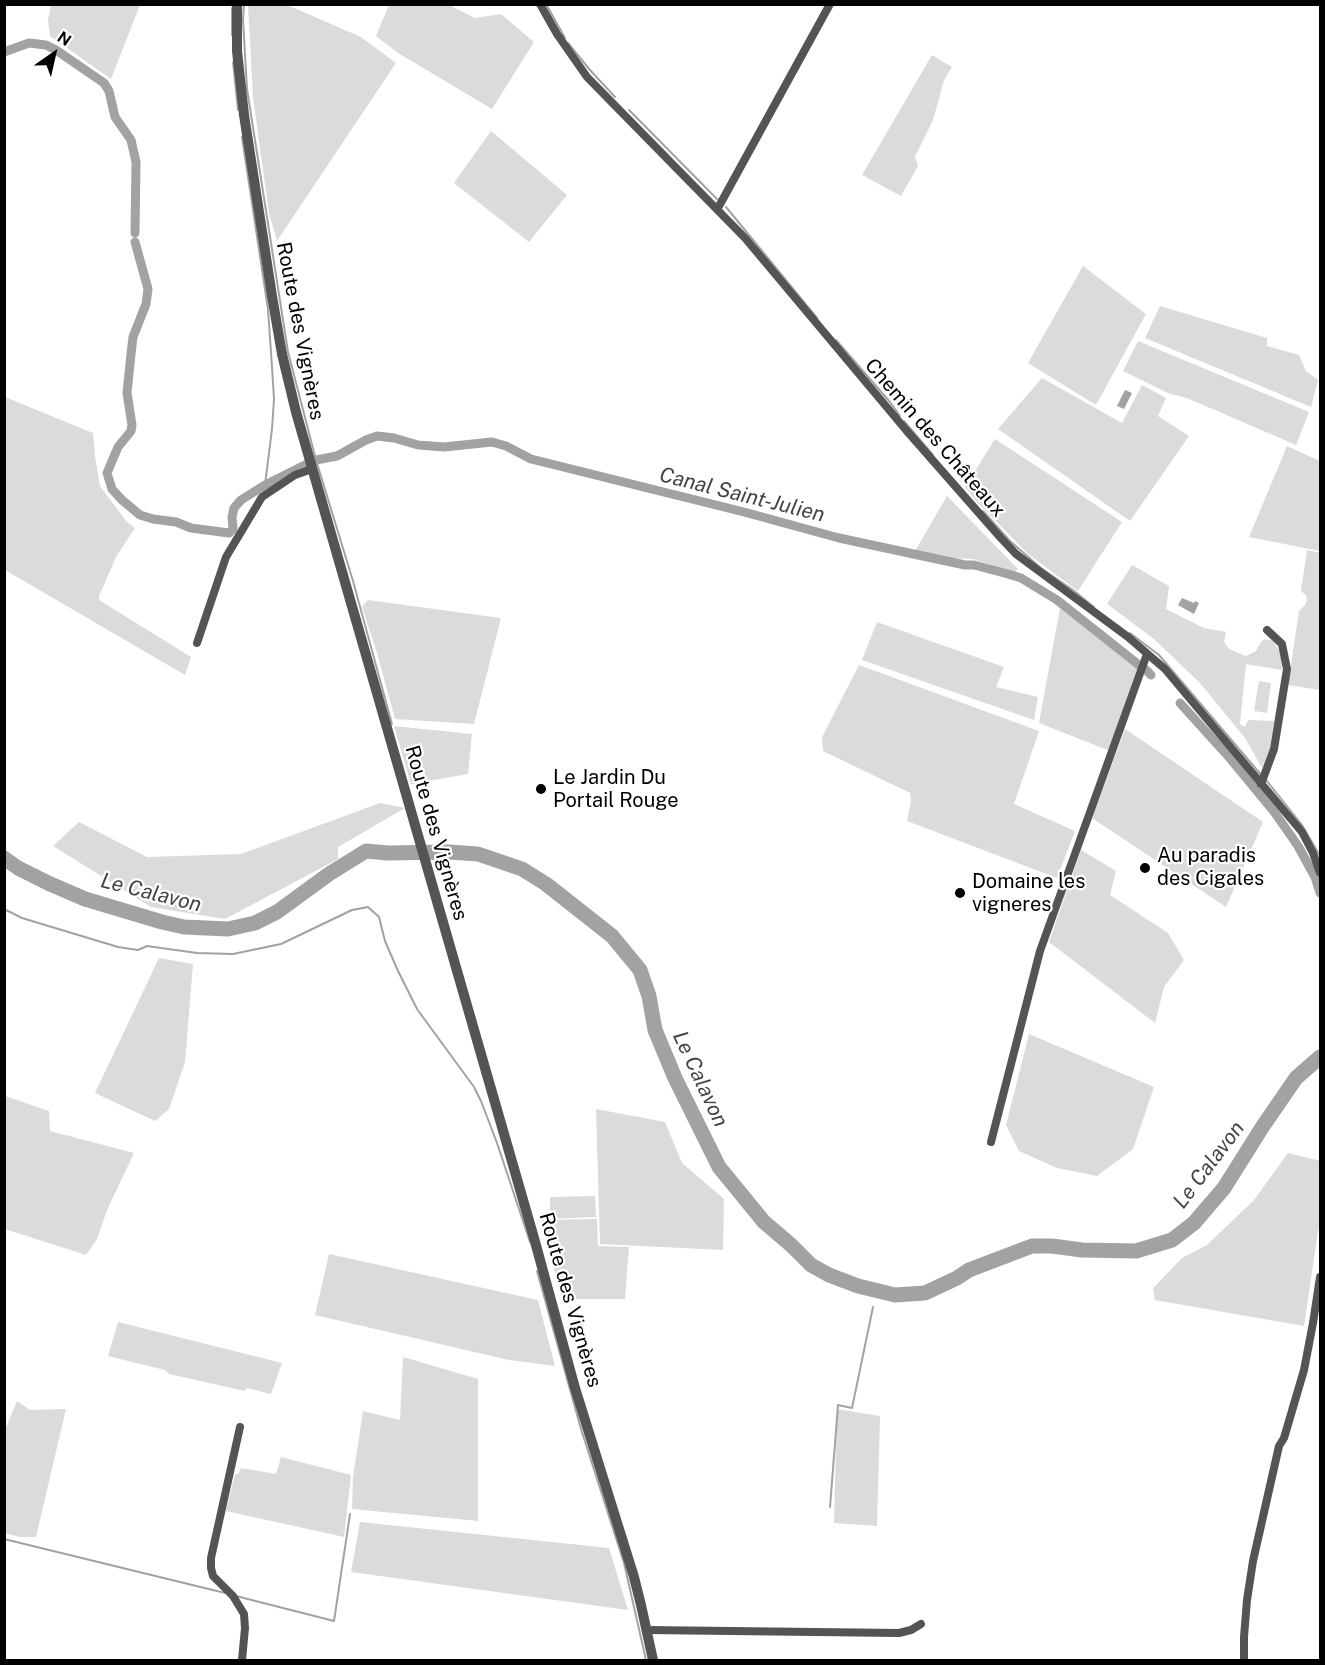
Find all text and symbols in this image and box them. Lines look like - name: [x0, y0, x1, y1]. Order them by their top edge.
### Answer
- north arrow: [24, 24, 84, 84]
- text: N: [54, 27, 75, 50]
- street label: Route des Vignères: [271, 240, 329, 422]
- street label: Chemin des Châteaux: [860, 354, 1010, 522]
- water label: Canal Saint-Julien: [657, 462, 827, 528]
- street label: Route des Vignères: [400, 743, 472, 923]
- place label: Le Jardin Du Portail Rouge: [553, 766, 679, 813]
- marker: Le Jardin Du Portail Rouge: [534, 782, 548, 796]
- place label: Au paradis des Cigales: [1157, 844, 1264, 891]
- marker: Au paradis des Cigales: [1138, 861, 1152, 875]
- water label: Le Calavon: [98, 868, 204, 918]
- place label: Domaine les vigneres: [972, 870, 1085, 917]
- marker: Domaine les vigneres: [953, 886, 967, 900]
- water label: Le Calavon: [667, 1027, 733, 1131]
- water label: Le Calavon: [1168, 1116, 1250, 1214]
- street label: Route des Vignères: [534, 1210, 606, 1390]

